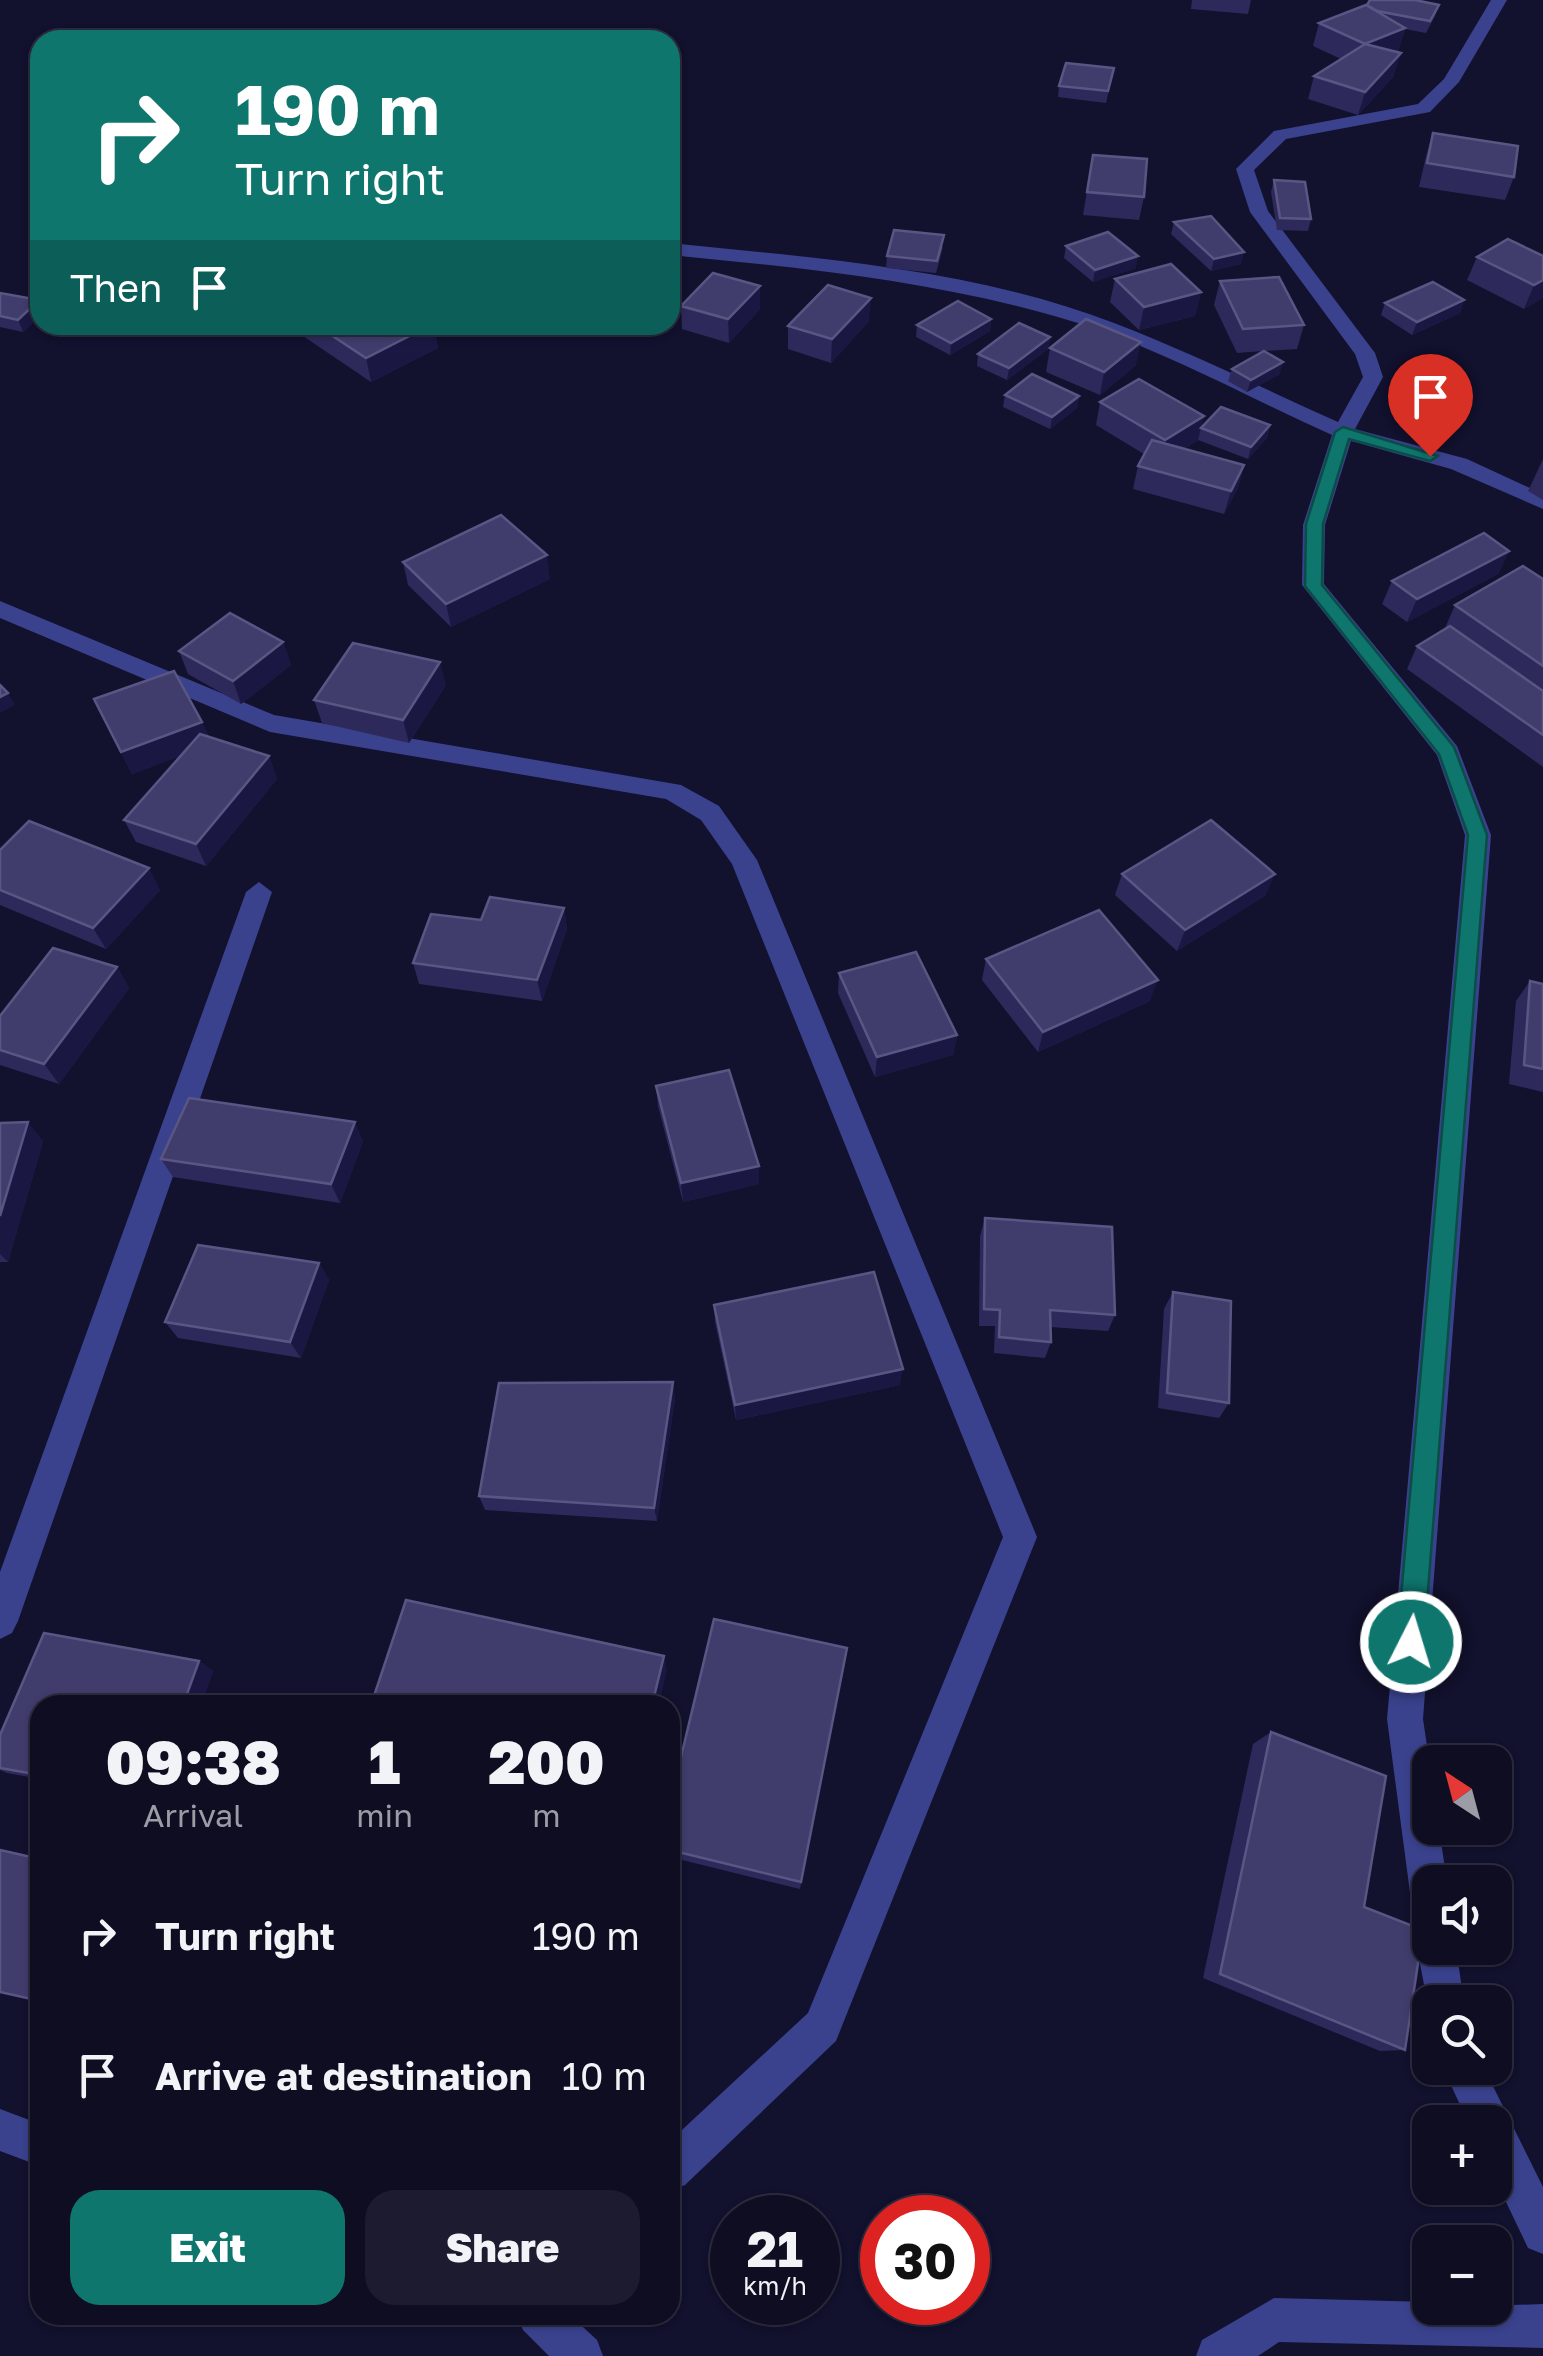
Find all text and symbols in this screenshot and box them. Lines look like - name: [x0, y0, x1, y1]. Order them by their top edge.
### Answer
- text: 190 m: [235, 66, 440, 150]
- icon: right: [70, 70, 200, 200]
- text: Turn right: [235, 151, 445, 205]
- icon: arrive: [182, 260, 237, 315]
- text: Then: [70, 265, 162, 310]
- pin: [1388, 354, 1473, 457]
- icon: arrive: [1403, 369, 1458, 424]
- position arrow: [1359, 1590, 1463, 1694]
- text: 09:38: [105, 1725, 281, 1797]
- text: 1: [369, 1725, 400, 1797]
- text: 200: [488, 1725, 605, 1797]
- north arrow: [1412, 1745, 1512, 1845]
- map controls: [1412, 1745, 1512, 2325]
- text: Arrival: [143, 1796, 243, 1834]
- text: min: [356, 1796, 413, 1834]
- text: m: [532, 1796, 561, 1834]
- button: sound: [1412, 1865, 1512, 1965]
- icon: right: [70, 1908, 125, 1963]
- text: Turn right: [155, 1913, 335, 1958]
- text: 190 m: [532, 1913, 640, 1958]
- button: search: [1412, 1985, 1512, 2085]
- icon: arrive: [70, 2048, 125, 2103]
- text: Arrive at destination: [155, 2053, 532, 2098]
- text: 10 m: [562, 2053, 647, 2098]
- button: +: [1412, 2105, 1512, 2205]
- button: Exit: [70, 2190, 345, 2305]
- button: Share: [365, 2190, 640, 2305]
- speed limit sign: 30: [860, 2195, 990, 2325]
- text: 21: [747, 2218, 803, 2278]
- button: −: [1412, 2225, 1512, 2325]
- text: km/h: [743, 2270, 807, 2301]

